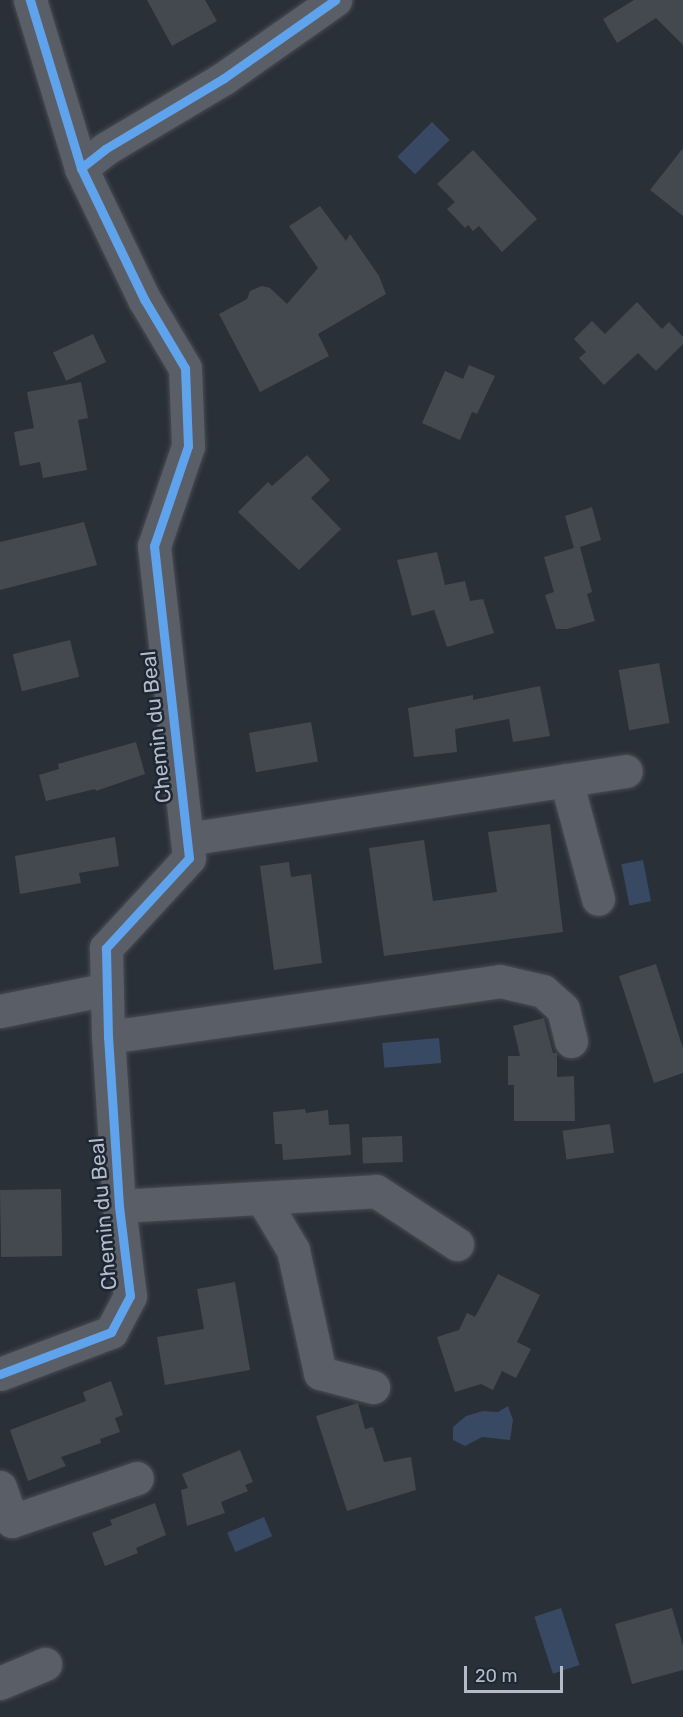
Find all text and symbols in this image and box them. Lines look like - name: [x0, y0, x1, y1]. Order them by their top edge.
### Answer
- street label: Chemin du Beal: [135, 650, 177, 804]
- street label: Chemin du Beal: [84, 1137, 122, 1291]
- scale bar: [467, 1654, 566, 1692]
- text: 20 m: [475, 1665, 517, 1687]

